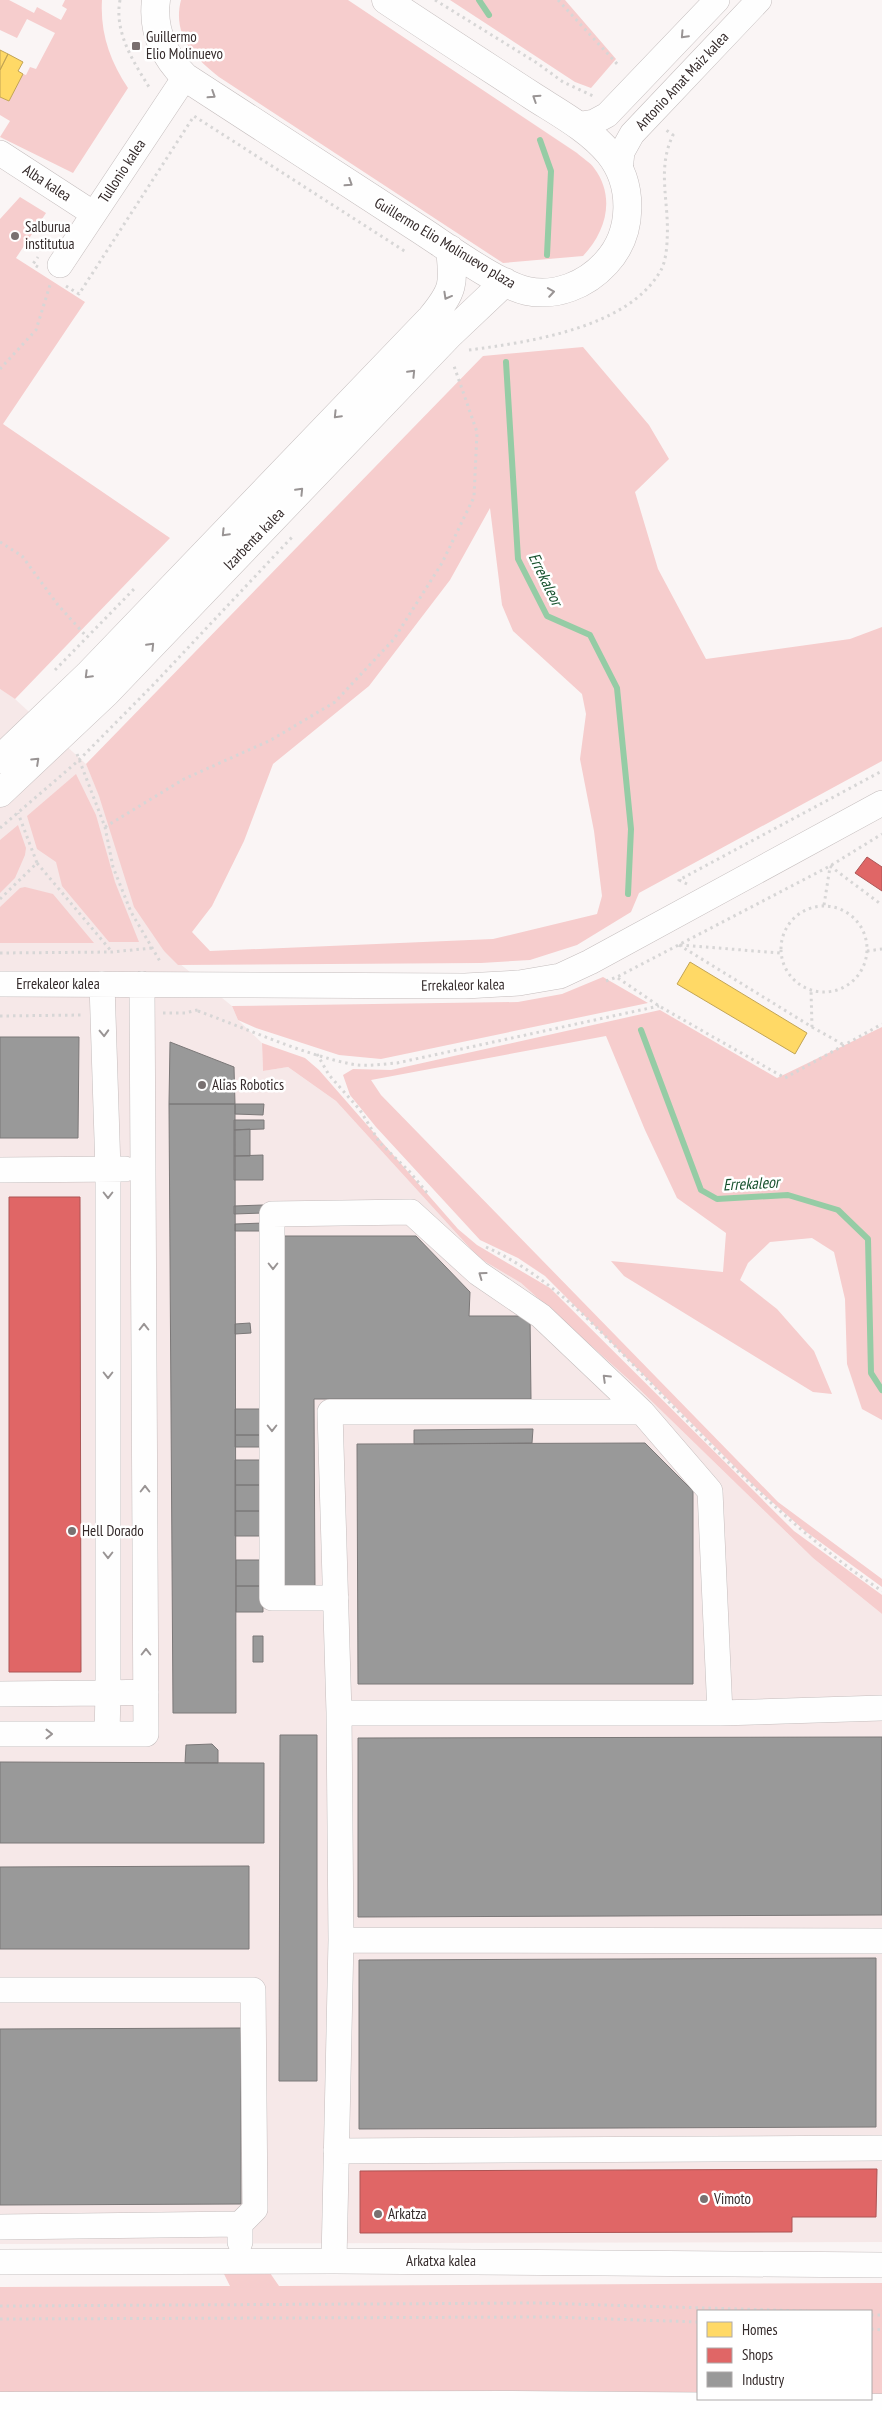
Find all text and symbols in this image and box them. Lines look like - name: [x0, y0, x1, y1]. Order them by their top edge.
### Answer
- place label: Guillermo Elio Molinuevo: [146, 27, 223, 63]
- street label: Antonio Amat Maiz kalea: [631, 27, 732, 134]
- one-way arrow: [681, 30, 690, 39]
- marker: Guillermo Elio Molinuevo: [130, 40, 142, 52]
- one-way arrow: [207, 89, 216, 98]
- one-way arrow: [532, 95, 541, 104]
- street label: Tullonio kalea: [94, 135, 149, 206]
- street label: Alba kalea: [20, 160, 75, 205]
- one-way arrow: [343, 177, 352, 187]
- street label: Guillermo Elio Molinuevo plaza: [371, 193, 519, 292]
- place label: Salburua institutua: [25, 217, 75, 253]
- marker: Salburua institutua: [9, 230, 21, 242]
- one-way arrow: [547, 288, 556, 298]
- one-way arrow: [443, 291, 453, 300]
- one-way arrow: [406, 370, 415, 379]
- one-way arrow: [334, 410, 343, 419]
- one-way arrow: [294, 487, 303, 496]
- street label: Izarbenta kalea: [219, 504, 288, 574]
- one-way arrow: [222, 527, 231, 536]
- water label: Errekaleor: [525, 549, 568, 611]
- one-way arrow: [145, 643, 154, 652]
- one-way arrow: [85, 669, 94, 678]
- one-way arrow: [30, 758, 39, 767]
- street label: Errekaleor kalea: [16, 974, 100, 993]
- street label: Errekaleor kalea: [421, 974, 505, 995]
- one-way arrow: [98, 1029, 109, 1037]
- place label: Alias Robotics: [212, 1075, 284, 1094]
- marker: Alias Robotics: [196, 1079, 208, 1091]
- water label: Errekaleor: [722, 1171, 782, 1194]
- one-way arrow: [103, 1192, 113, 1200]
- one-way arrow: [267, 1262, 278, 1270]
- one-way arrow: [478, 1272, 488, 1281]
- one-way arrow: [139, 1323, 149, 1330]
- one-way arrow: [103, 1372, 113, 1380]
- one-way arrow: [603, 1375, 612, 1384]
- one-way arrow: [267, 1424, 277, 1432]
- one-way arrow: [140, 1485, 150, 1493]
- place label: Hell Dorado: [82, 1521, 144, 1540]
- marker: Hell Dorado: [66, 1525, 78, 1537]
- one-way arrow: [103, 1552, 113, 1560]
- one-way arrow: [141, 1648, 151, 1656]
- one-way arrow: [45, 1729, 53, 1739]
- place label: Vimoto: [713, 2189, 751, 2208]
- marker: Vimoto: [698, 2193, 710, 2205]
- place label: Arkatza: [388, 2204, 427, 2223]
- marker: Arkatza: [372, 2208, 384, 2220]
- street label: Arkatxa kalea: [406, 2251, 476, 2270]
- legend: [697, 2310, 872, 2400]
- text: Homes: [742, 2320, 778, 2339]
- text: Shops: [742, 2345, 773, 2364]
- text: Industry: [742, 2370, 784, 2389]

